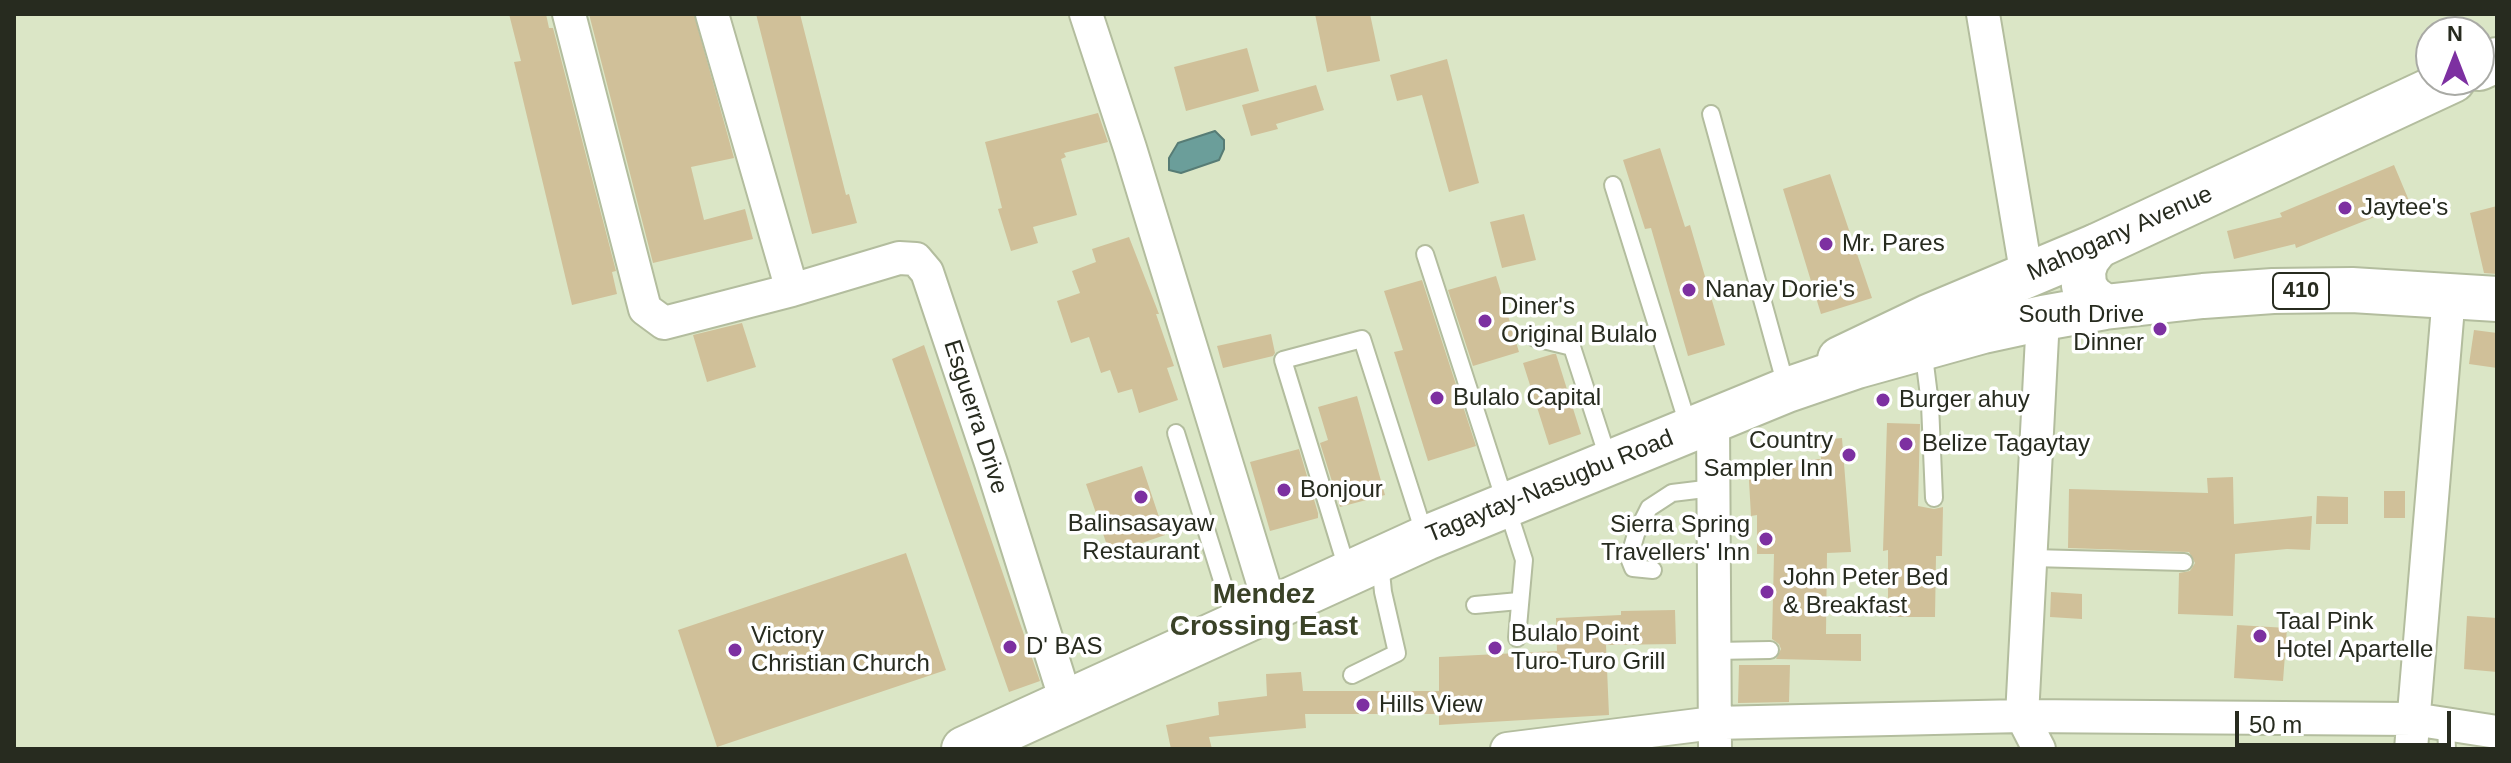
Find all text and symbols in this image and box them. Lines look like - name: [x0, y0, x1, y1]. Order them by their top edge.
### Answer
- north arrow: [2415, 16, 2495, 96]
- text: N: [2447, 21, 2463, 46]
- street label: Mahogany Avenue: [2023, 180, 2217, 288]
- place label: Jaytee's: [2361, 194, 2448, 222]
- marker: Jaytee's: [2336, 199, 2354, 217]
- place label: Mr. Pares: [1842, 230, 1945, 258]
- marker: Mr. Pares: [1817, 235, 1835, 253]
- road number: 410: [2273, 273, 2329, 309]
- place label: Nanay Dorie's: [1705, 276, 1855, 304]
- marker: Nanay Dorie's: [1680, 281, 1698, 299]
- place label: Diner's Original Bulalo: [1501, 293, 1657, 349]
- place label: South Drive Dinner: [2019, 301, 2144, 357]
- marker: Diner's Original Bulalo: [1476, 312, 1494, 330]
- marker: South Drive Dinner: [2151, 320, 2169, 338]
- street label: Esguerra Drive: [937, 336, 1013, 498]
- place label: Bulalo Capital: [1453, 384, 1601, 412]
- place label: Burger ahuy: [1899, 386, 2030, 414]
- marker: Bulalo Capital: [1428, 389, 1446, 407]
- marker: Burger ahuy: [1874, 391, 1892, 409]
- street label: Tagaytay-Nasugbu Road: [1422, 424, 1678, 550]
- place label: Country Sampler Inn: [1704, 427, 1833, 483]
- place label: Belize Tagaytay: [1922, 430, 2090, 458]
- marker: Belize Tagaytay: [1897, 435, 1915, 453]
- marker: Country Sampler Inn: [1840, 446, 1858, 464]
- place label: Bonjour: [1300, 476, 1383, 504]
- marker: Bonjour: [1275, 481, 1293, 499]
- marker: Balinsasayaw Restaurant: [1132, 488, 1150, 506]
- place label: Balinsasayaw Restaurant: [1068, 510, 1214, 566]
- place label: Sierra Spring Travellers' Inn: [1601, 511, 1750, 567]
- marker: Sierra Spring Travellers' Inn: [1757, 530, 1775, 548]
- place label: John Peter Bed & Breakfast: [1783, 564, 1948, 620]
- district label: Mendez Crossing East: [1170, 578, 1358, 644]
- marker: John Peter Bed & Breakfast: [1758, 583, 1776, 601]
- place label: Taal Pink Hotel Apartelle: [2276, 608, 2433, 664]
- place label: Bulalo Point Turo-Turo Grill: [1511, 620, 1665, 676]
- place label: Victory Christian Church: [751, 622, 930, 678]
- marker: Taal Pink Hotel Apartelle: [2251, 627, 2269, 645]
- place label: D' BAS: [1026, 633, 1103, 661]
- marker: D' BAS: [1001, 638, 1019, 656]
- marker: Bulalo Point Turo-Turo Grill: [1486, 639, 1504, 657]
- marker: Victory Christian Church: [726, 641, 744, 659]
- place label: Hills View: [1379, 691, 1483, 719]
- scale bar: [2239, 695, 2455, 745]
- marker: Hills View: [1354, 696, 1372, 714]
- text: 50 m: [2249, 711, 2302, 738]

